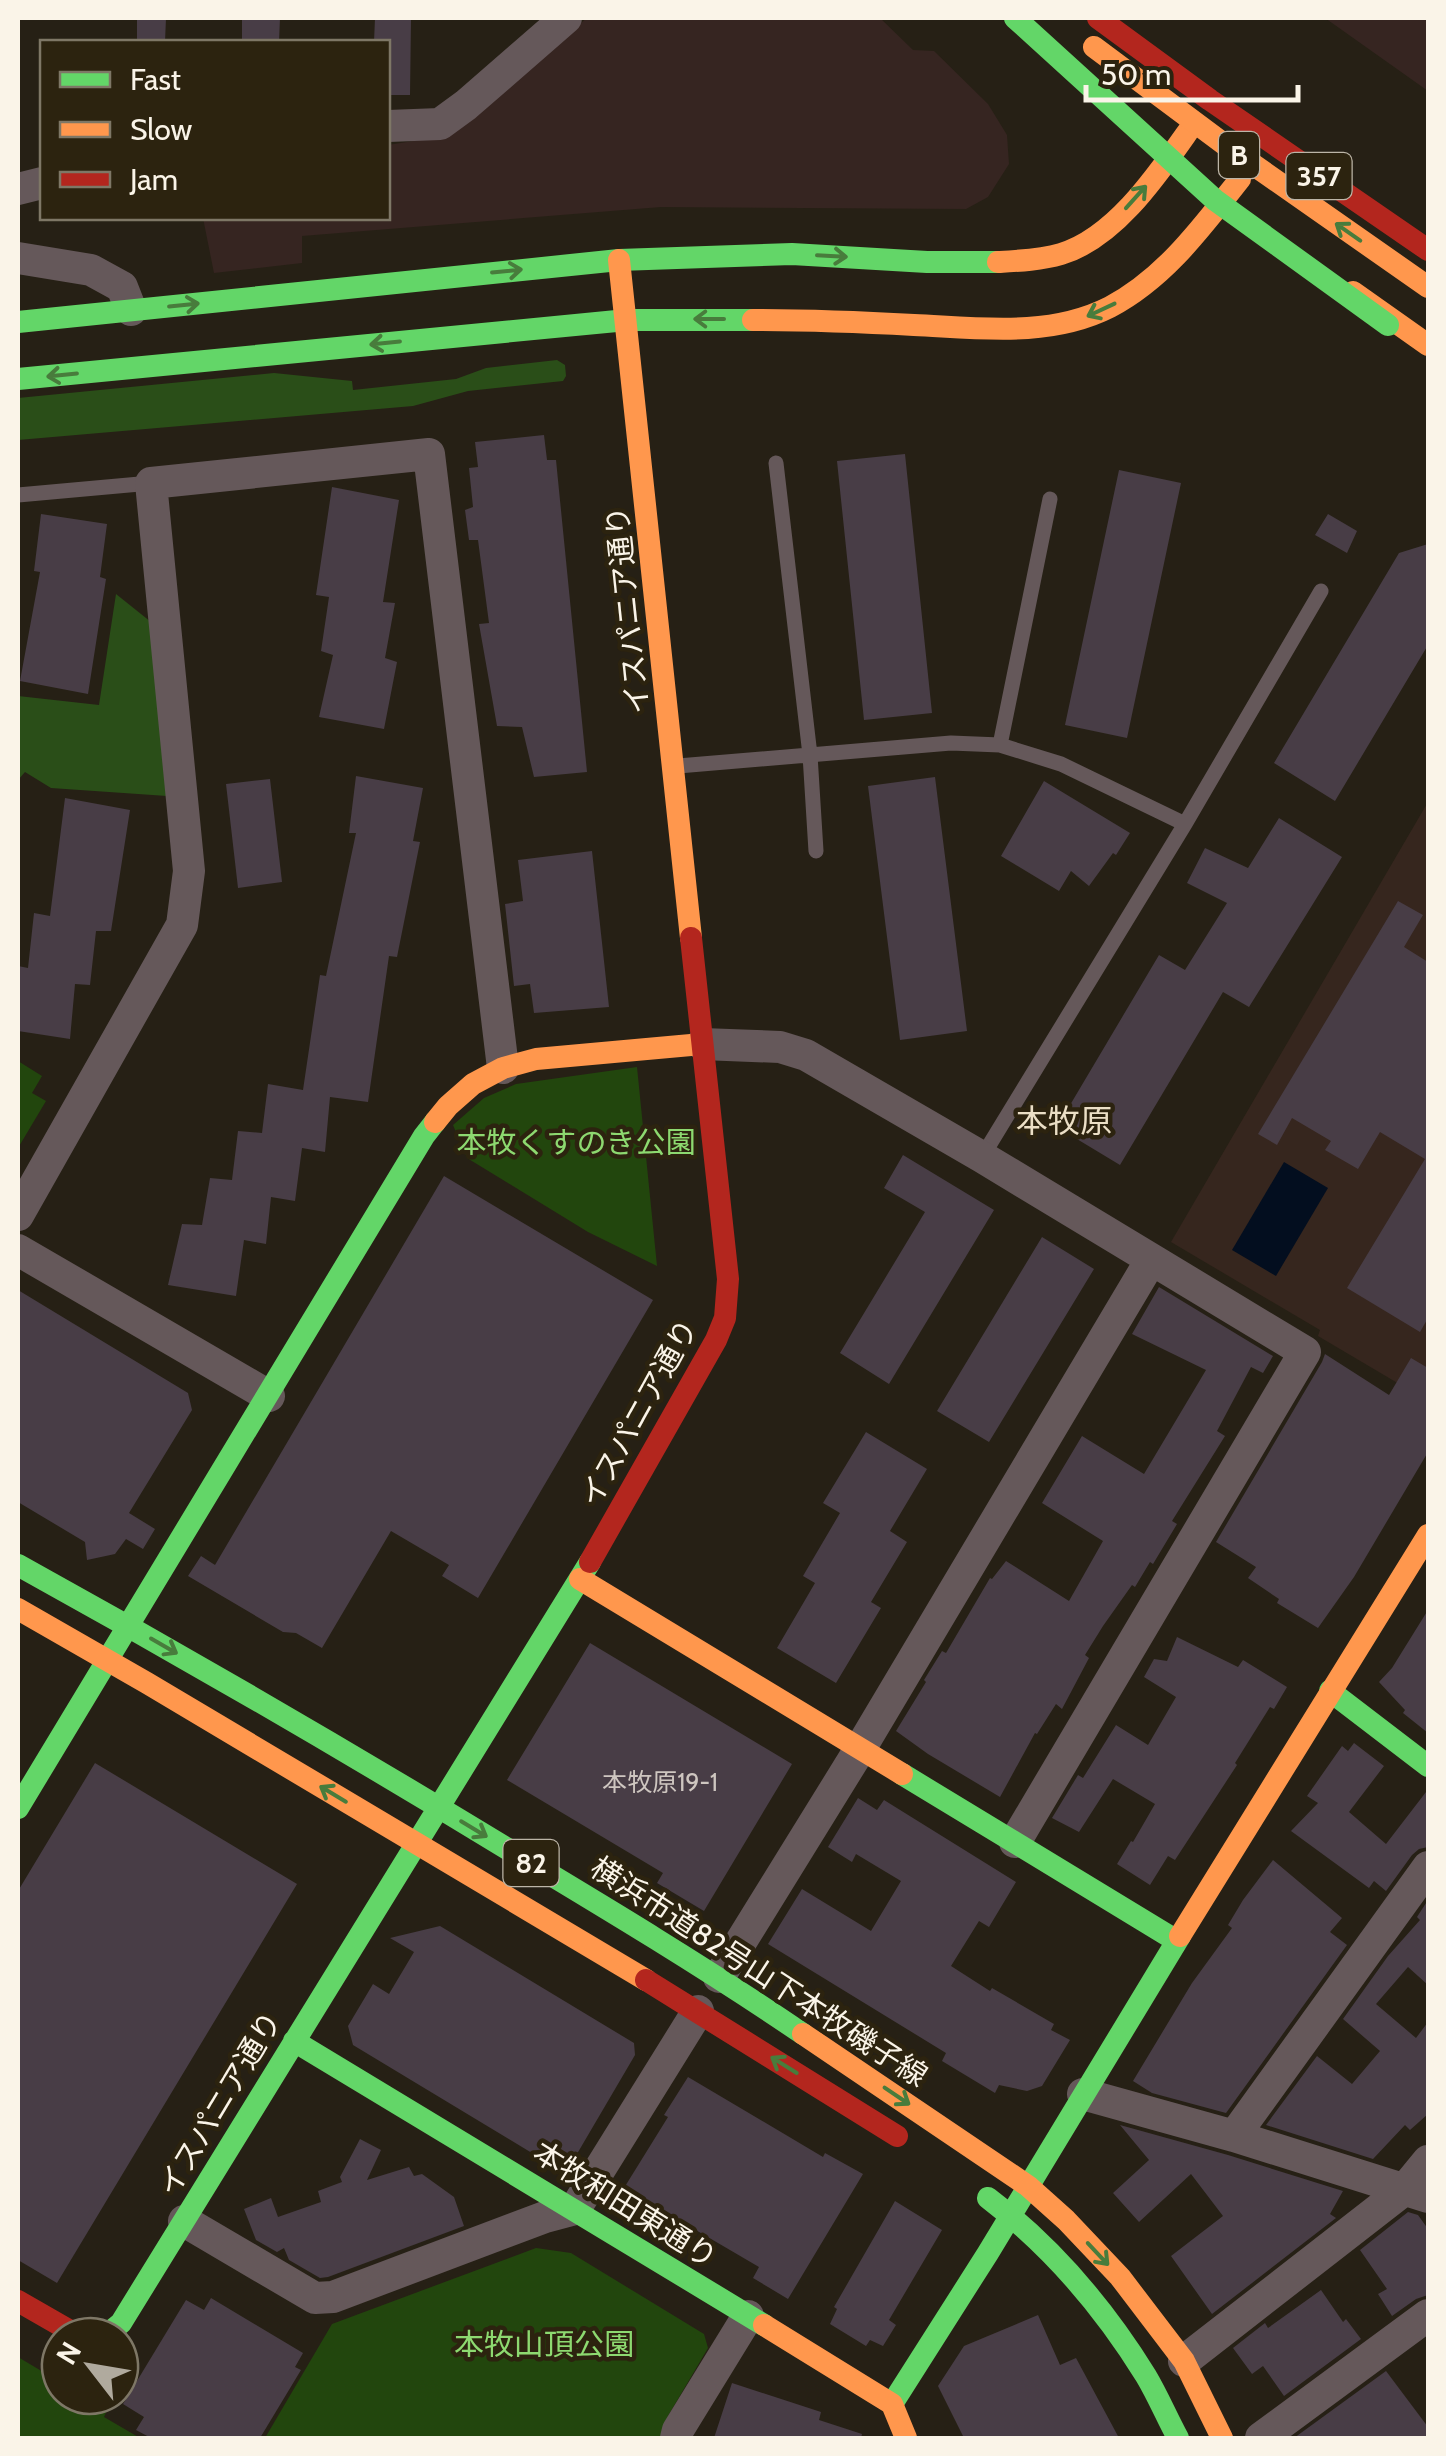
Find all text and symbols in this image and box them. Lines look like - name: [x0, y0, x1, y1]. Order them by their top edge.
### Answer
- legend: [40, 40, 390, 220]
- scale bar: [1086, 40, 1298, 102]
- text: 50 m: [1101, 56, 1171, 93]
- text: Fast: [130, 61, 181, 98]
- text: Slow: [130, 111, 193, 148]
- road number: B: [1219, 132, 1259, 178]
- road number: 357: [1286, 153, 1352, 199]
- text: Jam: [129, 161, 178, 198]
- one-way arrow: [1124, 186, 1148, 210]
- one-way arrow: [1335, 222, 1363, 243]
- one-way arrow: [815, 247, 847, 266]
- one-way arrow: [491, 261, 523, 280]
- one-way arrow: [168, 295, 200, 314]
- one-way arrow: [1086, 302, 1117, 320]
- one-way arrow: [694, 310, 726, 328]
- one-way arrow: [370, 334, 402, 353]
- one-way arrow: [46, 365, 78, 384]
- street label: イスパニア通り: [598, 504, 657, 716]
- district label: 本牧原: [1016, 1101, 1112, 1140]
- park label: 本牧くすのき公園: [456, 1124, 696, 1161]
- street label: イスパニア通り: [572, 1312, 705, 1513]
- one-way arrow: [149, 1637, 178, 1657]
- house number: 本牧原19-1: [602, 1767, 718, 1797]
- one-way arrow: [319, 1784, 348, 1804]
- one-way arrow: [459, 1819, 488, 1839]
- road number: 82: [504, 1840, 558, 1886]
- street label: 横浜市道82号山下本牧磯子線: [584, 1849, 935, 2094]
- street label: イスパニア通り: [150, 2005, 289, 2203]
- one-way arrow: [770, 2054, 799, 2075]
- one-way arrow: [882, 2085, 911, 2106]
- street label: 本牧和田東通り: [526, 2133, 724, 2276]
- one-way arrow: [1086, 2241, 1109, 2266]
- north arrow: [40, 2316, 140, 2416]
- park label: 本牧山頂公園: [454, 2326, 634, 2363]
- text: N: [49, 2336, 88, 2370]

